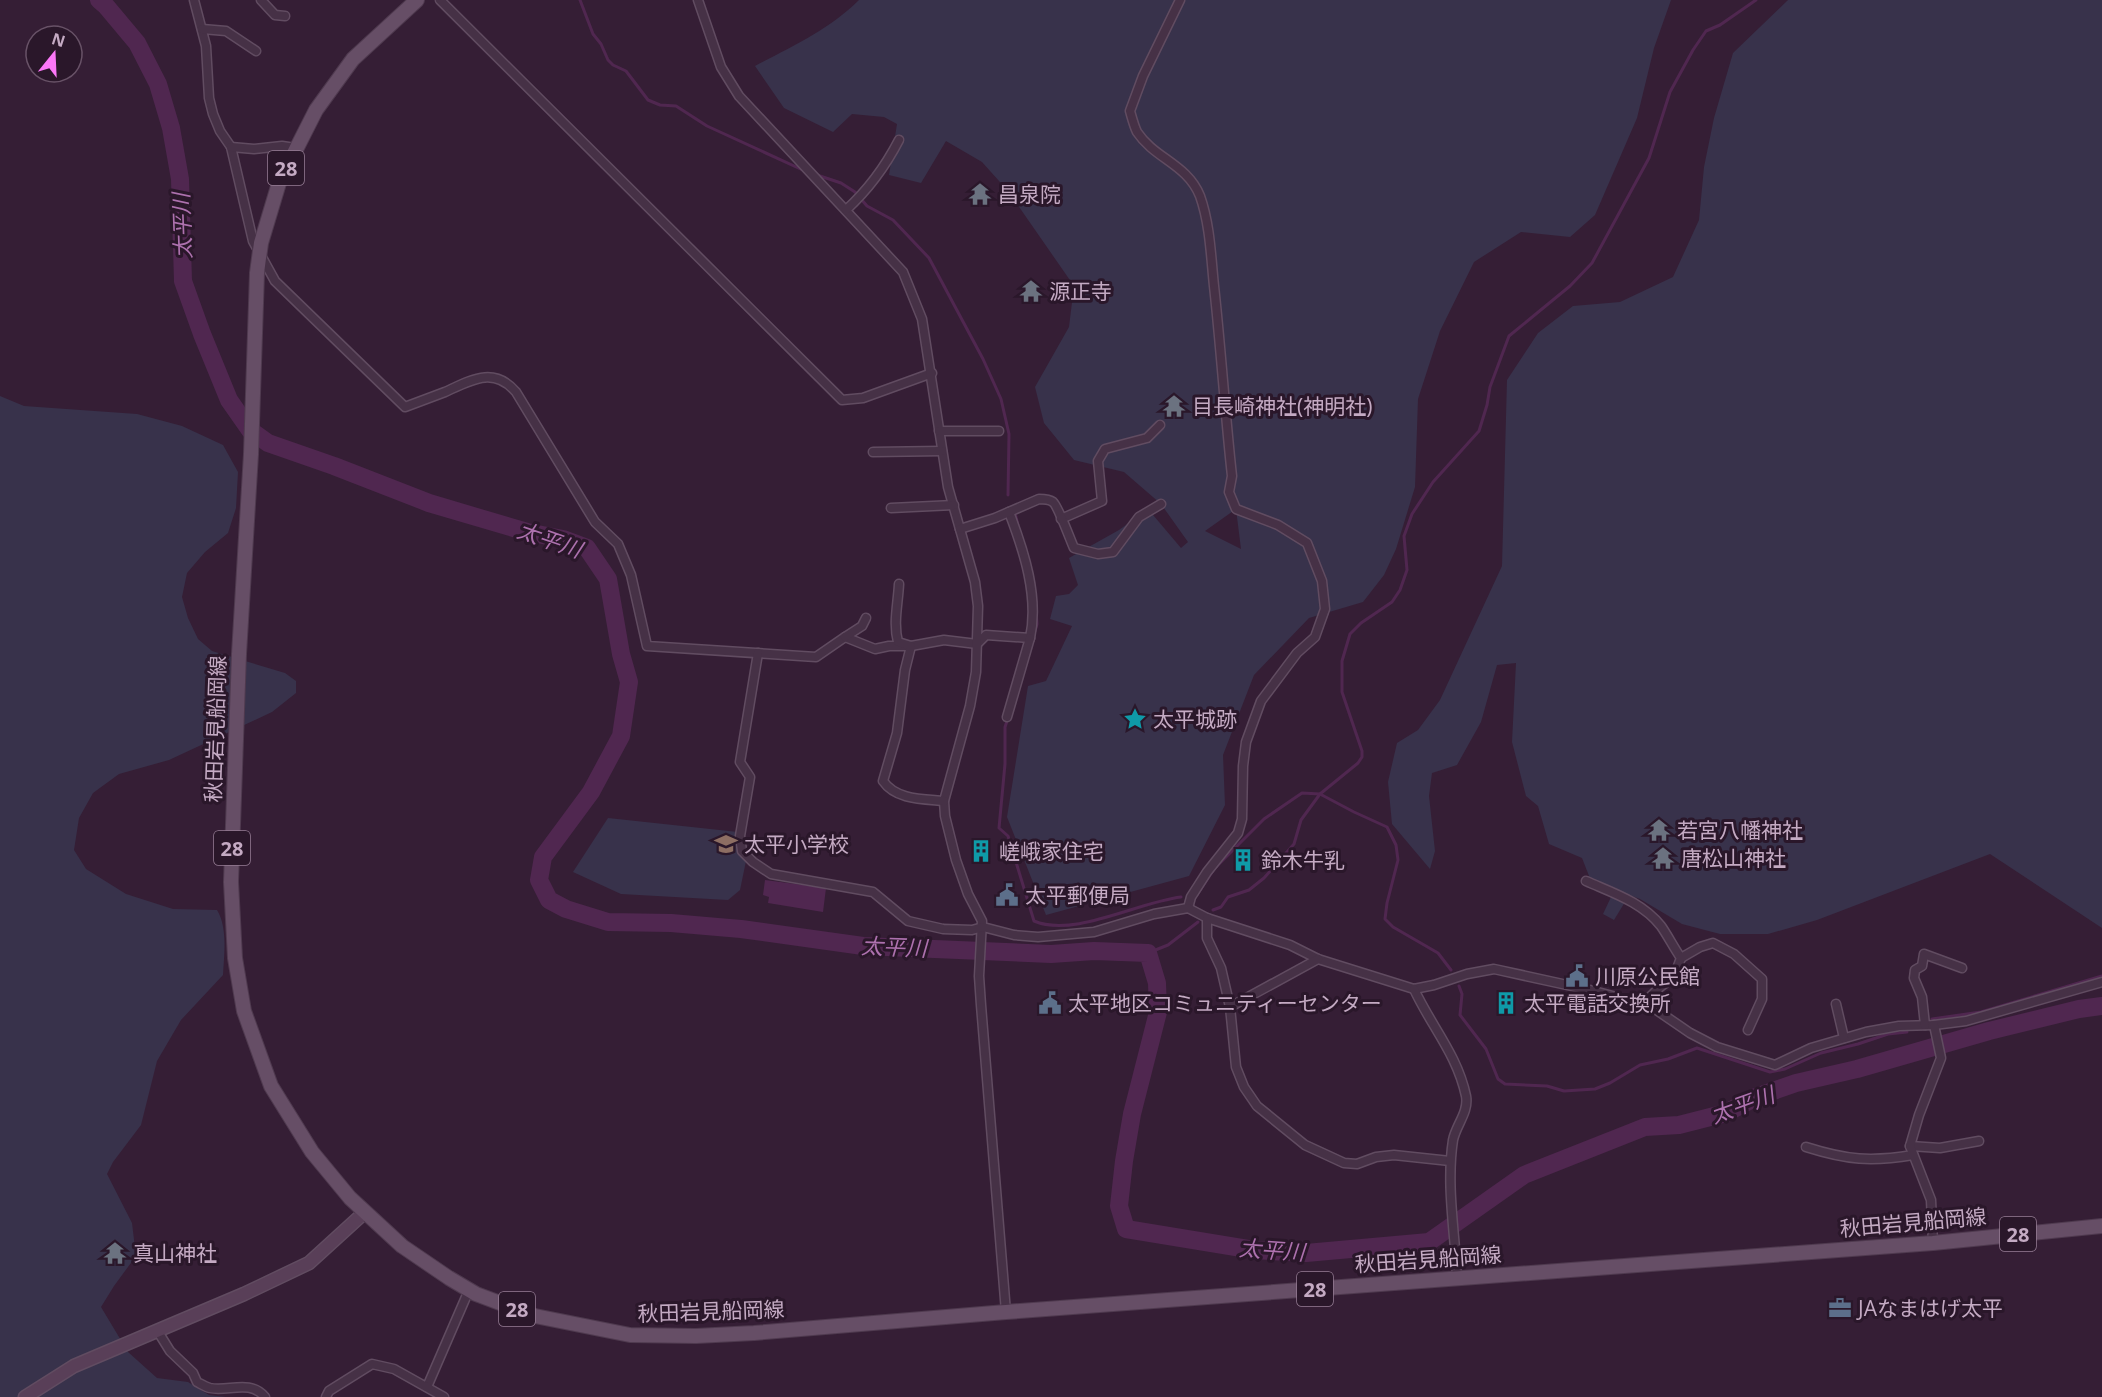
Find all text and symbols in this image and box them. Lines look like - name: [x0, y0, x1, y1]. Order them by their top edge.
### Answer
- north arrow: [24, 24, 84, 84]
- text: N: [49, 27, 68, 52]
- road number: 28: [268, 151, 304, 185]
- place label: 昌泉院: [998, 180, 1061, 208]
- temple icon: 昌泉院: [967, 181, 993, 207]
- water label: 太平川: [165, 191, 197, 260]
- place label: 源正寺: [1049, 277, 1112, 305]
- temple icon: 源正寺: [1018, 278, 1044, 304]
- place label: 目長崎神社(神明社): [1192, 392, 1372, 420]
- temple icon: 目長崎神社(神明社): [1161, 393, 1187, 419]
- water label: 太平川: [514, 514, 588, 565]
- street label: 秋田岩見船岡線: [198, 655, 232, 803]
- place label: 太平城跡: [1153, 705, 1237, 733]
- place icon: 太平城跡: [1122, 706, 1148, 732]
- place label: 若宮八幡神社: [1677, 816, 1803, 844]
- temple icon: 若宮八幡神社: [1646, 817, 1672, 843]
- place label: 太平小学校: [744, 830, 849, 858]
- road number: 28: [214, 831, 250, 865]
- school or university icon: 太平小学校: [713, 831, 739, 857]
- place label: 嵯峨家住宅: [999, 837, 1104, 865]
- building icon: 嵯峨家住宅: [968, 838, 994, 864]
- place label: 唐松山神社: [1681, 844, 1786, 872]
- temple icon: 唐松山神社: [1650, 845, 1676, 871]
- place label: 鈴木牛乳: [1261, 846, 1345, 874]
- building icon: 鈴木牛乳: [1230, 847, 1256, 873]
- place label: 太平郵便局: [1025, 881, 1130, 909]
- public building icon: 太平郵便局: [994, 882, 1020, 908]
- water label: 太平川: [860, 930, 929, 962]
- place label: 川原公民館: [1595, 962, 1700, 990]
- public building icon: 川原公民館: [1564, 963, 1590, 989]
- place label: 太平地区コミュニティーセンター: [1068, 989, 1382, 1017]
- place label: 太平電話交換所: [1524, 989, 1671, 1017]
- public building icon: 太平地区コミュニティーセンター: [1037, 990, 1063, 1016]
- building icon: 太平電話交換所: [1493, 990, 1519, 1016]
- water label: 太平川: [1706, 1078, 1780, 1129]
- street label: 秋田岩見船岡線: [1839, 1202, 1987, 1242]
- road number: 28: [2000, 1217, 2036, 1251]
- water label: 太平川: [1238, 1232, 1308, 1266]
- place label: 真山神社: [133, 1239, 217, 1267]
- temple icon: 真山神社: [102, 1240, 128, 1266]
- street label: 秋田岩見船岡線: [1354, 1240, 1502, 1278]
- road number: 28: [1297, 1272, 1333, 1306]
- road number: 28: [499, 1292, 535, 1326]
- street label: 秋田岩見船岡線: [637, 1294, 785, 1328]
- place label: JAなまはげ太平: [1856, 1294, 2003, 1322]
- office icon: JAなまはげ太平: [1827, 1295, 1853, 1321]

